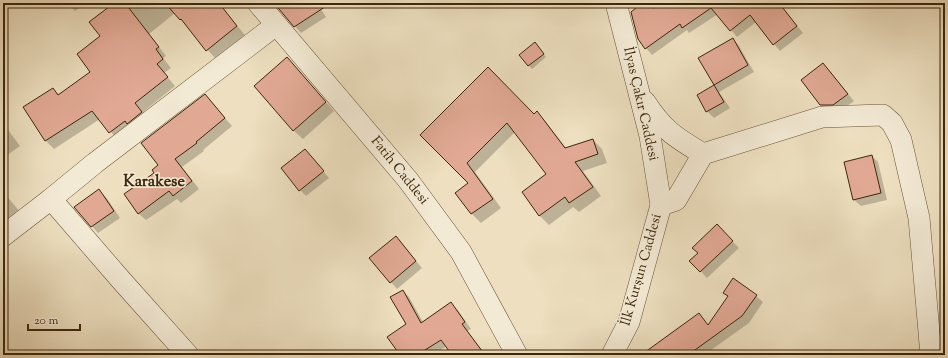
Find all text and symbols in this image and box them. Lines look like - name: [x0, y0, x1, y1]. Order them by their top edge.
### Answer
- street label: İlyas Çakır Caddesi: [617, 45, 663, 163]
- street label: Fatih Caddesi: [365, 133, 433, 209]
- district label: Karakese: [123, 171, 185, 194]
- street label: İlk Kurşun Caddesi: [616, 212, 668, 328]
- scale bar: [28, 306, 80, 332]
- text: 20 m: [34, 312, 59, 330]

